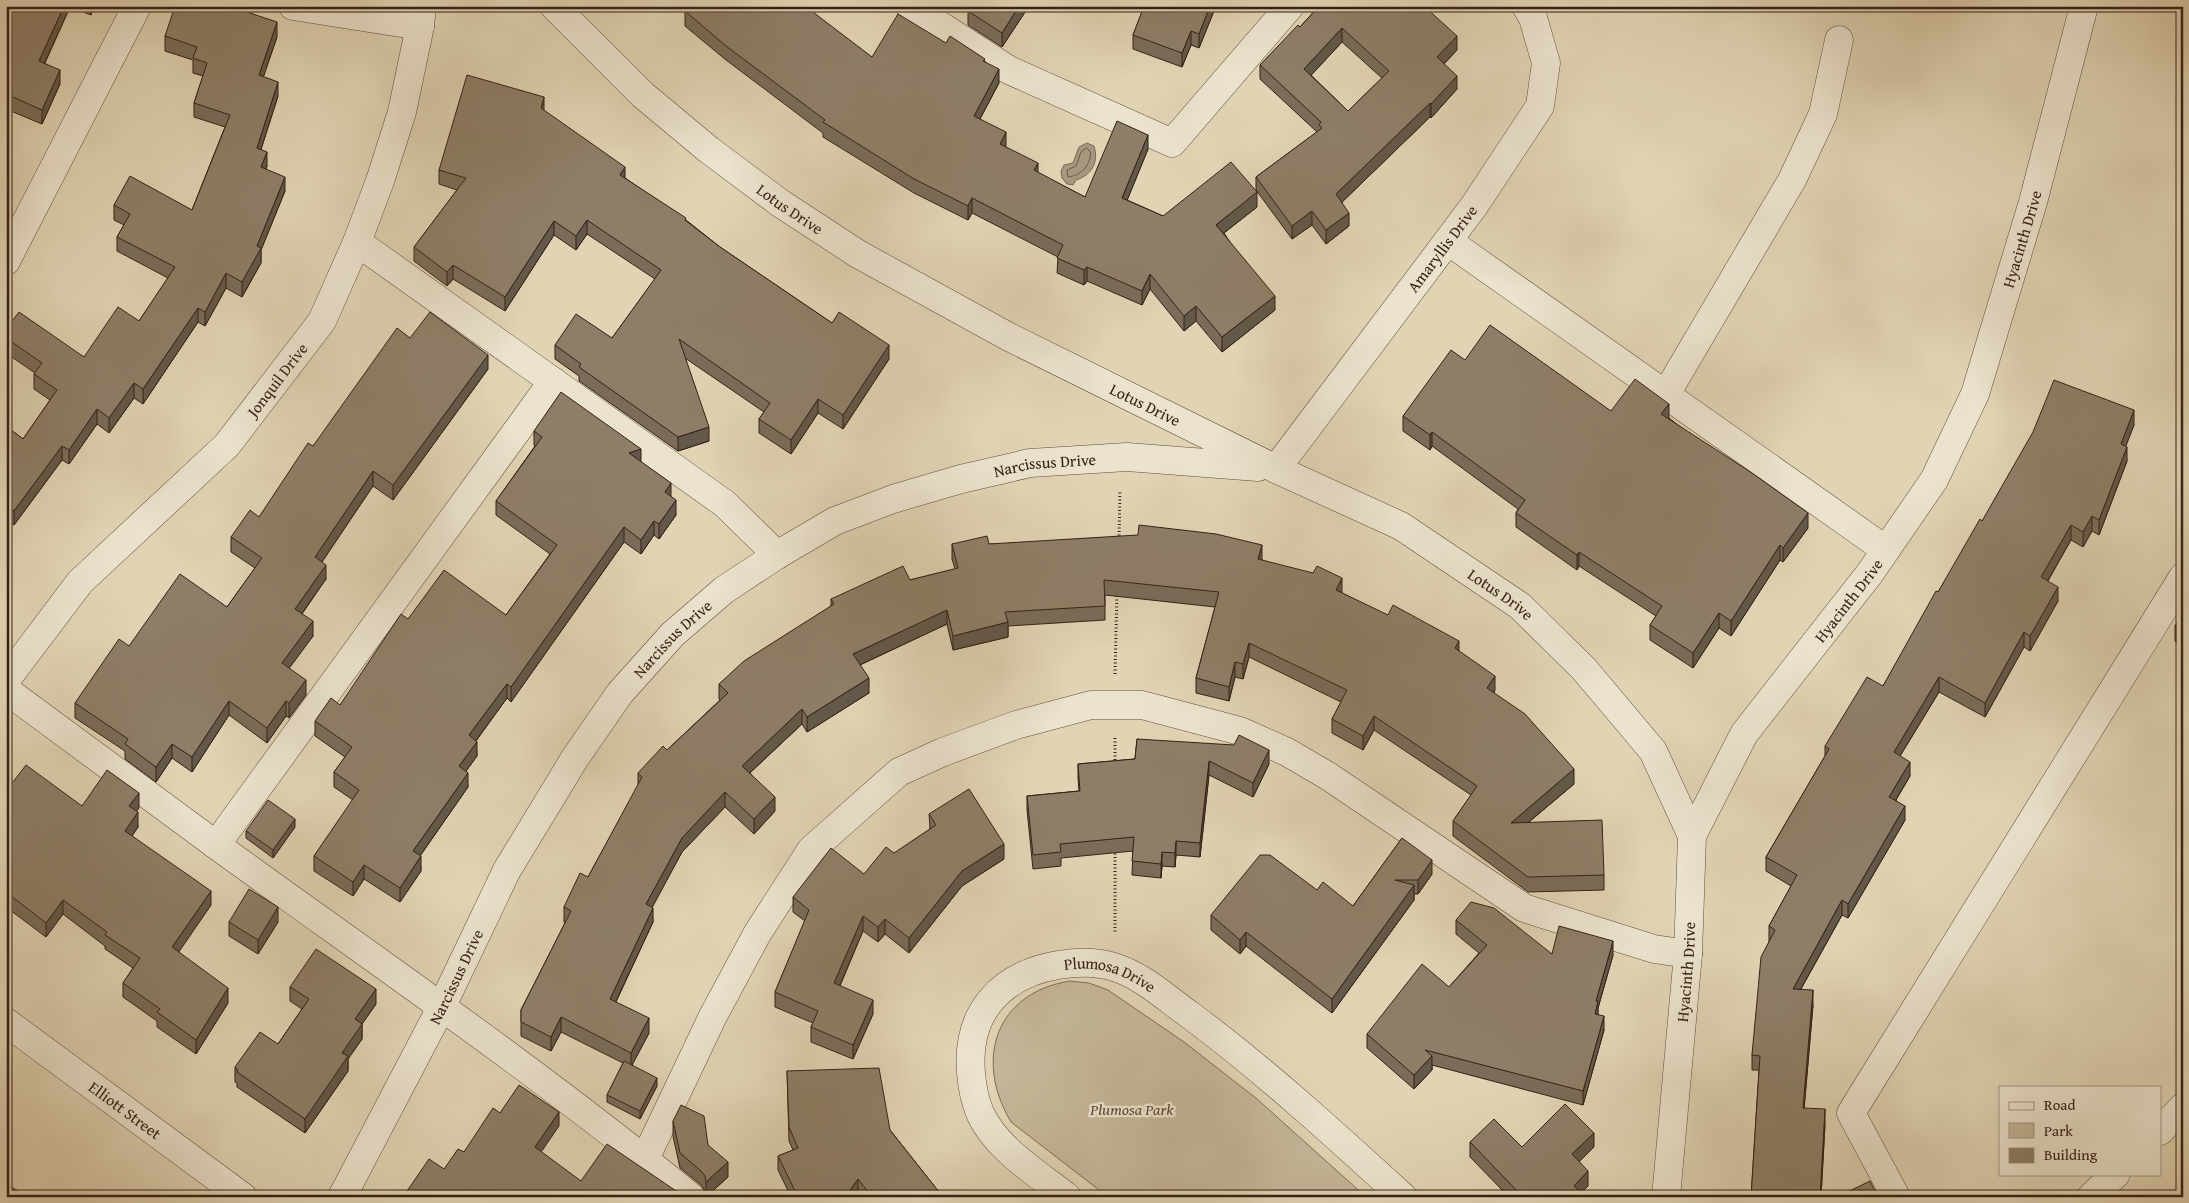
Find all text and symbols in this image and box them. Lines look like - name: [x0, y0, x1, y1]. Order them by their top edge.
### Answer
- street label: Lotus Drive: [752, 178, 828, 240]
- street label: Hyacinth Drive: [1996, 188, 2048, 291]
- street label: Amaryllis Drive: [1401, 200, 1483, 297]
- street label: Jonquil Drive: [240, 338, 313, 423]
- street label: Lotus Drive: [1106, 377, 1185, 432]
- street label: Narcissus Drive: [991, 447, 1097, 483]
- street label: Hyacinth Drive: [1808, 554, 1889, 648]
- street label: Lotus Drive: [1463, 562, 1539, 625]
- street label: Narcissus Drive: [627, 594, 717, 683]
- street label: Hyacinth Drive: [1670, 921, 1701, 1023]
- street label: Narcissus Drive: [422, 925, 489, 1029]
- street label: Plumosa Drive: [1062, 950, 1161, 998]
- street label: Elliott Street: [84, 1075, 167, 1145]
- legend: [1999, 1086, 2162, 1176]
- text: Road: [2044, 1094, 2075, 1115]
- park label: Plumosa Park: [1089, 1097, 1174, 1121]
- text: Park: [2044, 1120, 2073, 1141]
- text: Building: [2044, 1144, 2098, 1165]

